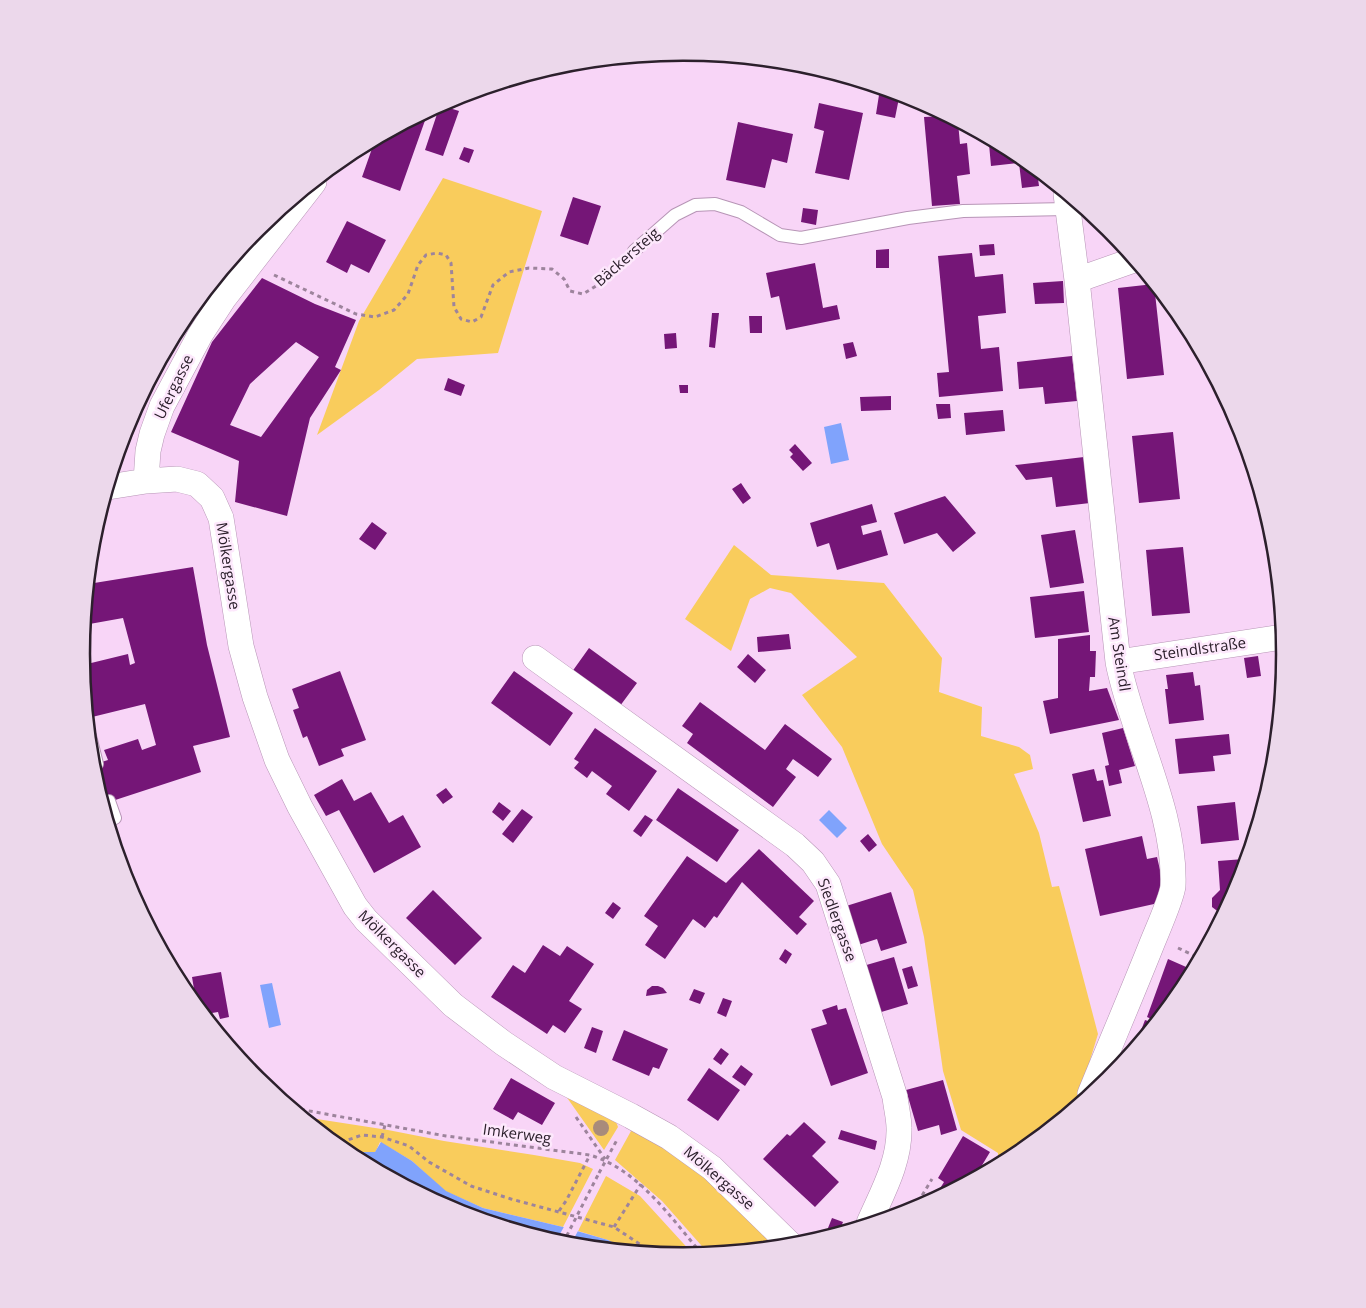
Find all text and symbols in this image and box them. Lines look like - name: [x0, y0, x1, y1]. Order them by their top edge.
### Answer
- street label: Bäckersteig: [589, 222, 663, 290]
- street label: Ufergasse: [149, 351, 197, 422]
- street label: Mölkergasse: [212, 521, 246, 611]
- street label: Am Steindl: [1104, 615, 1136, 693]
- street label: Steindlstraße: [1153, 632, 1247, 664]
- street label: Siedlergasse: [814, 875, 862, 964]
- street label: Mölkergasse: [355, 905, 431, 981]
- street label: Imkerweg: [482, 1118, 553, 1148]
- street label: Mölkergasse: [680, 1141, 759, 1214]

